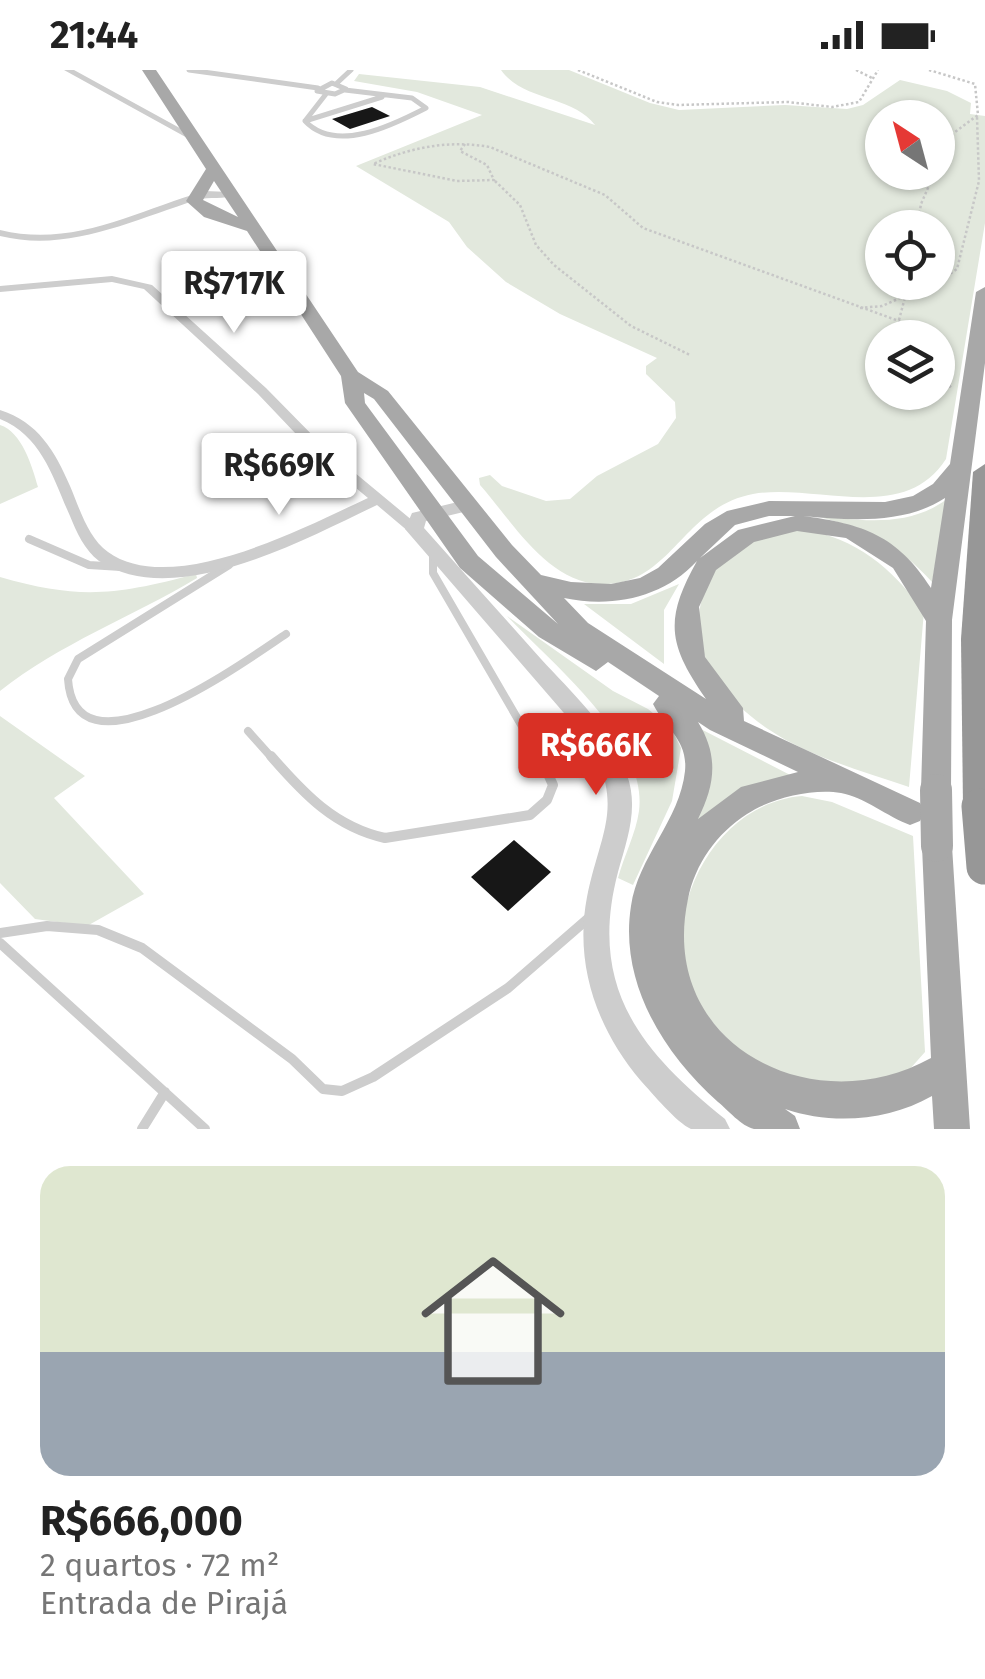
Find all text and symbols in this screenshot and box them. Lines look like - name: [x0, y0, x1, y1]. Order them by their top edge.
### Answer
- text: 21:44: [50, 12, 138, 58]
- north arrow: [865, 100, 955, 190]
- map controls: [865, 100, 955, 410]
- button: locate: [865, 210, 955, 300]
- pin: R$717K: [153, 251, 315, 336]
- text: R$717K: [183, 264, 285, 302]
- button: layers: [865, 320, 955, 410]
- pin: R$669K: [198, 433, 360, 518]
- text: R$669K: [224, 446, 334, 484]
- pin: R$666K: [515, 713, 677, 798]
- text: R$666K: [540, 726, 652, 764]
- icon: home: [403, 1231, 583, 1411]
- text: R$666,000: [40, 1496, 243, 1546]
- text: 2 quartos · 72 m²: [40, 1546, 279, 1584]
- text: Entrada de Pirajá: [40, 1584, 288, 1622]

